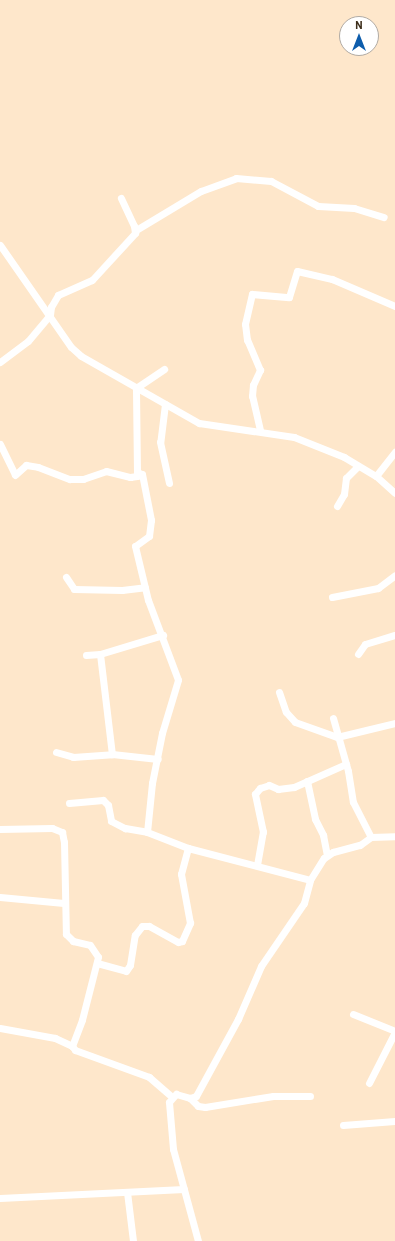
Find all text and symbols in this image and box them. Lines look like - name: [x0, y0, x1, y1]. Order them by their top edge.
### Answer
- north arrow: [339, 16, 379, 56]
- text: N: [355, 18, 363, 31]

